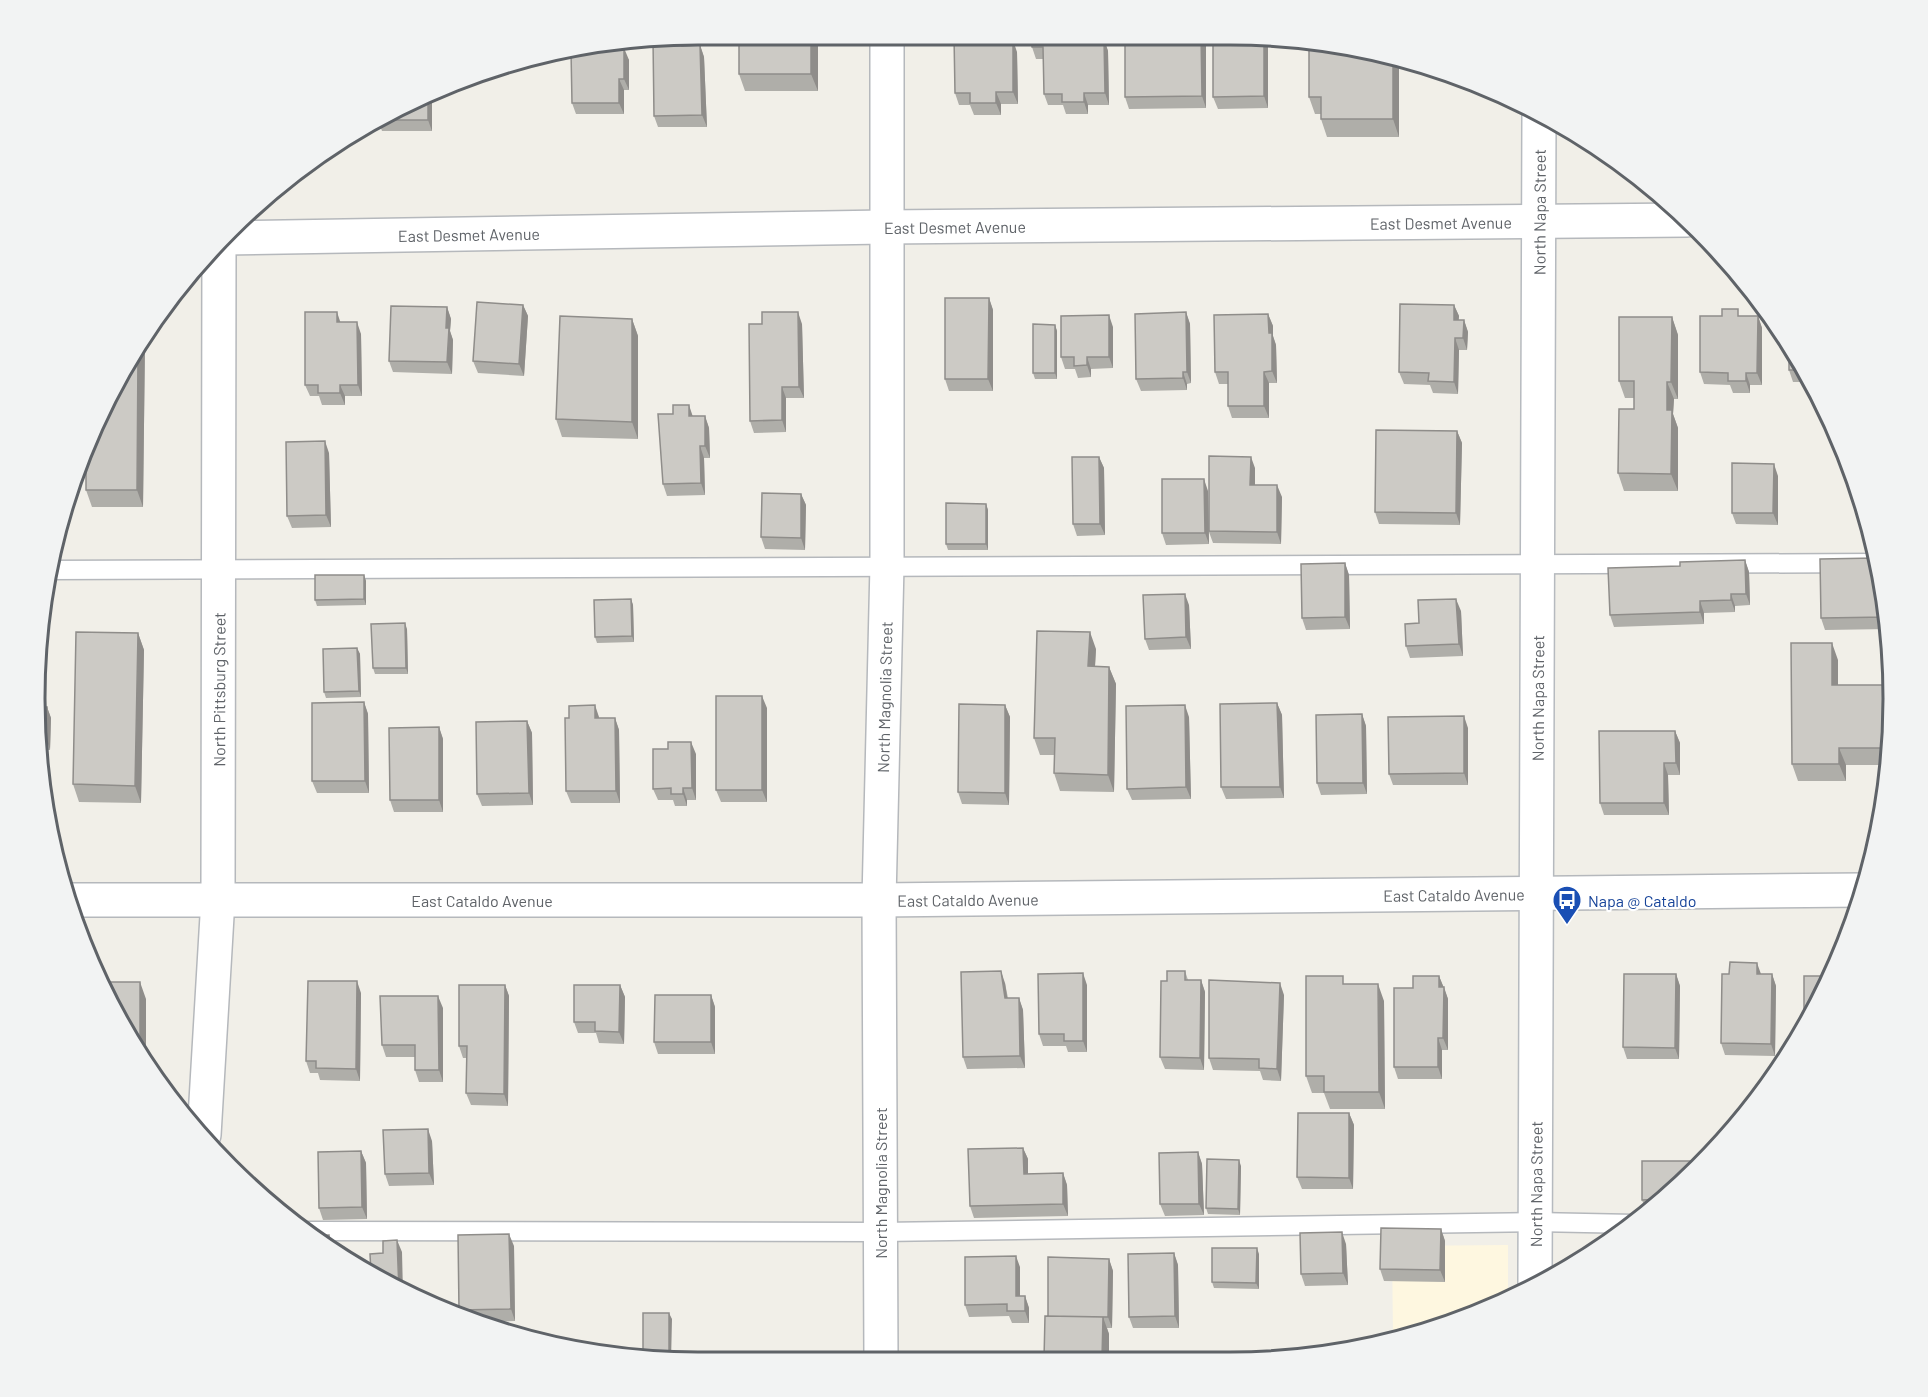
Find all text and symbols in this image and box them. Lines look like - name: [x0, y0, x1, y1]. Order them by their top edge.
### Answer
- street label: North Napa Street: [1529, 149, 1548, 275]
- street label: East Desmet Avenue: [1370, 212, 1512, 232]
- street label: East Desmet Avenue: [884, 216, 1026, 237]
- street label: East Desmet Avenue: [398, 223, 540, 245]
- street label: North Pittsburg Street: [209, 612, 228, 767]
- street label: North Magnolia Street: [873, 621, 895, 773]
- street label: North Napa Street: [1527, 635, 1547, 761]
- street label: East Cataldo Avenue: [1383, 884, 1525, 904]
- bus stop icon: Napa @ Cataldo: [1551, 884, 1583, 926]
- street label: East Cataldo Avenue: [897, 889, 1039, 909]
- street label: East Cataldo Avenue: [411, 891, 553, 910]
- place label: Napa @ Cataldo: [1588, 891, 1696, 910]
- street label: North Magnolia Street: [871, 1107, 890, 1259]
- street label: North Napa Street: [1526, 1121, 1545, 1247]

